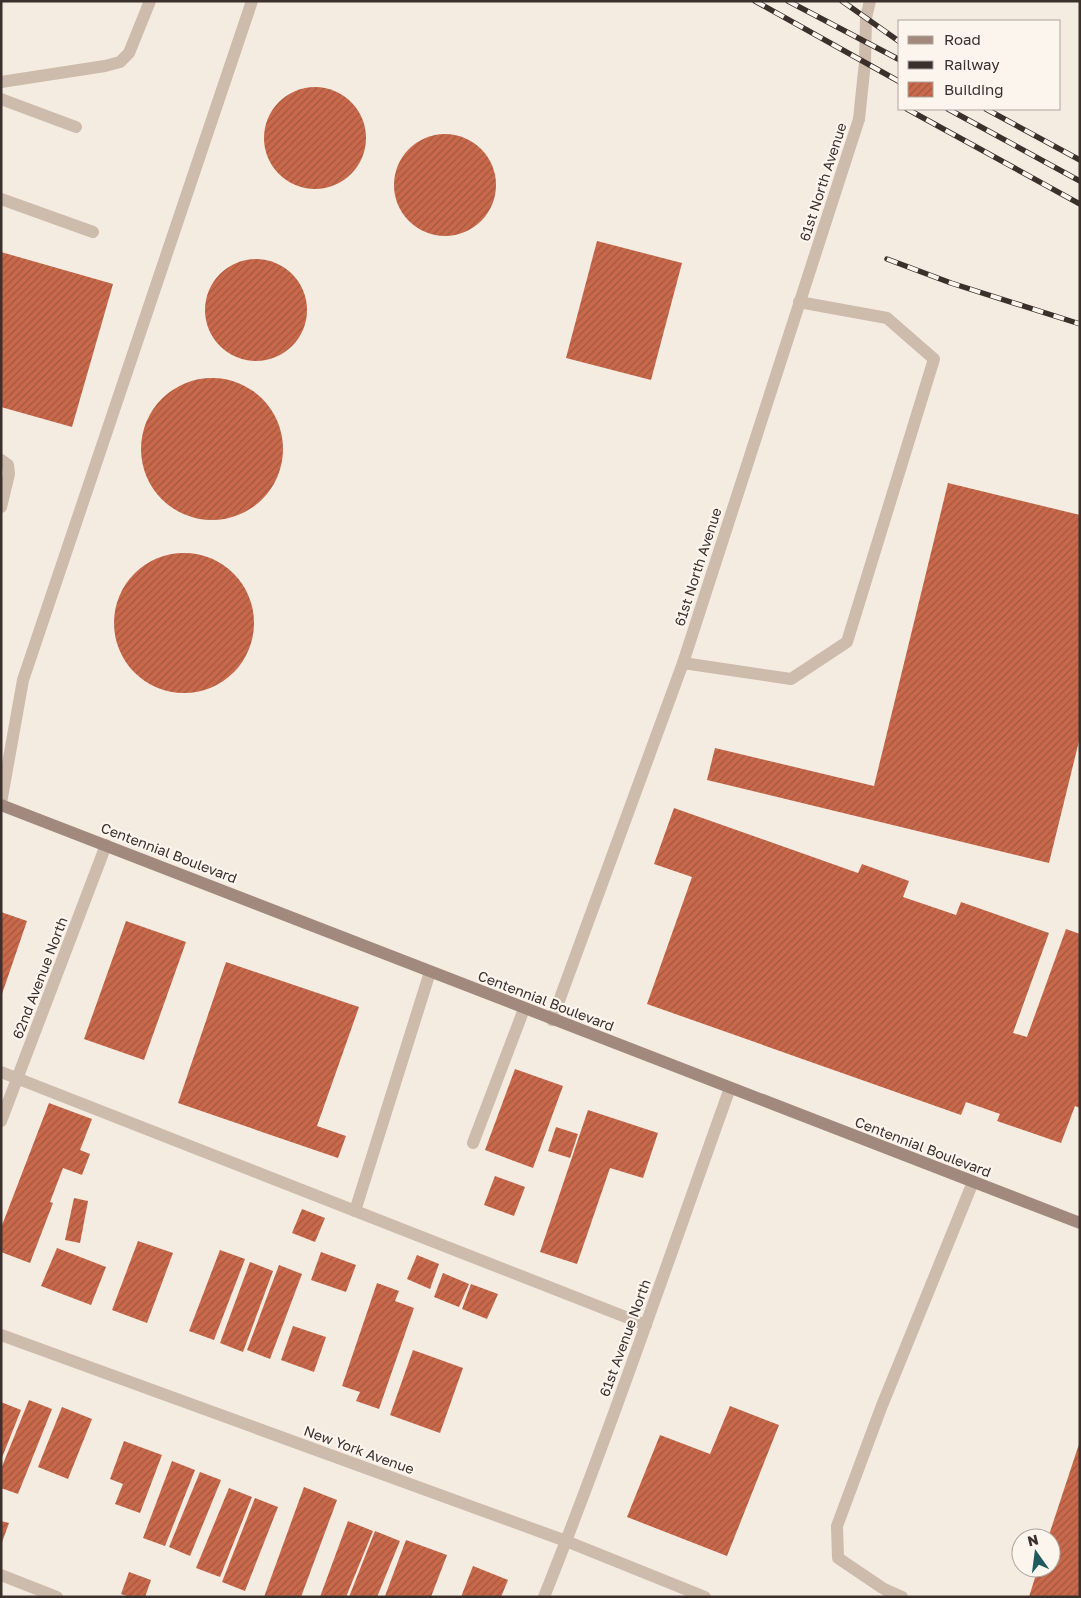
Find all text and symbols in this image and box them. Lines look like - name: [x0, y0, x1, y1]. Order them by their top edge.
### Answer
- legend: [898, 20, 1061, 110]
- text: Road: [944, 30, 981, 48]
- text: Railway: [944, 55, 1000, 73]
- text: Building: [944, 80, 1004, 98]
- street label: 61st North Avenue: [795, 120, 850, 243]
- street label: 61st North Avenue: [670, 505, 725, 628]
- street label: Centennial Boulevard: [99, 819, 240, 886]
- street label: 62nd Avenue North: [8, 914, 71, 1041]
- street label: Centennial Boulevard: [476, 967, 617, 1034]
- street label: Centennial Boulevard: [853, 1113, 994, 1180]
- street label: 61st Avenue North: [595, 1277, 654, 1399]
- street label: New York Avenue: [302, 1422, 417, 1477]
- north arrow: [1011, 1528, 1061, 1578]
- text: N: [1026, 1530, 1040, 1549]

